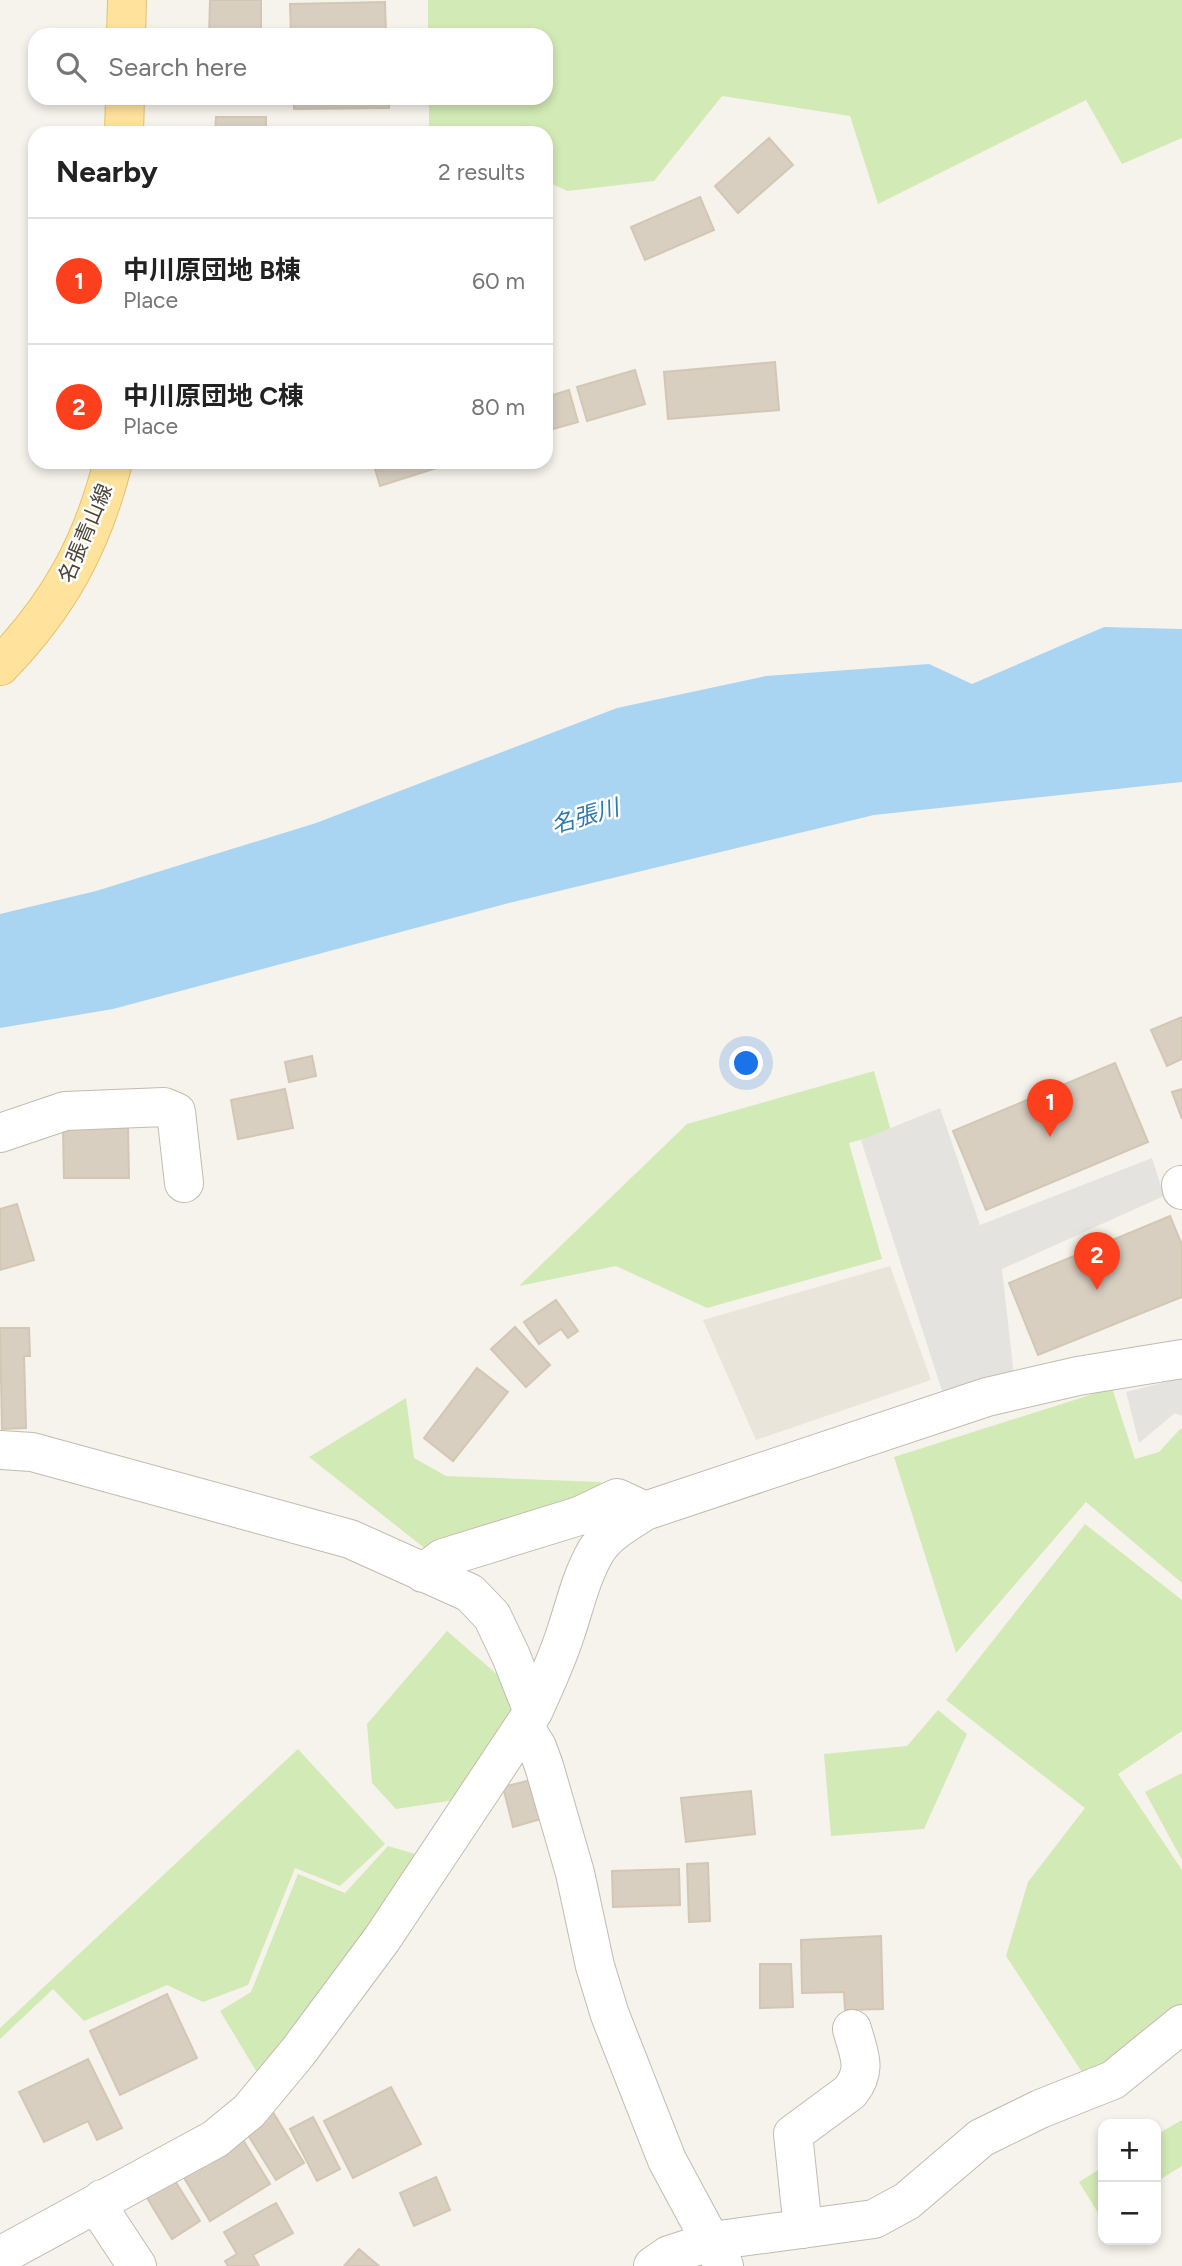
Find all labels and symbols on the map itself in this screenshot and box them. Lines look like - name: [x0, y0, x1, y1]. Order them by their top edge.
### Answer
- street label: 名張青山線: [53, 480, 117, 586]
- water label: 名張川: [548, 792, 625, 839]
- your location: [729, 1046, 763, 1080]
- pin: 1: [1027, 1079, 1073, 1137]
- pin: 2: [1074, 1232, 1120, 1290]

